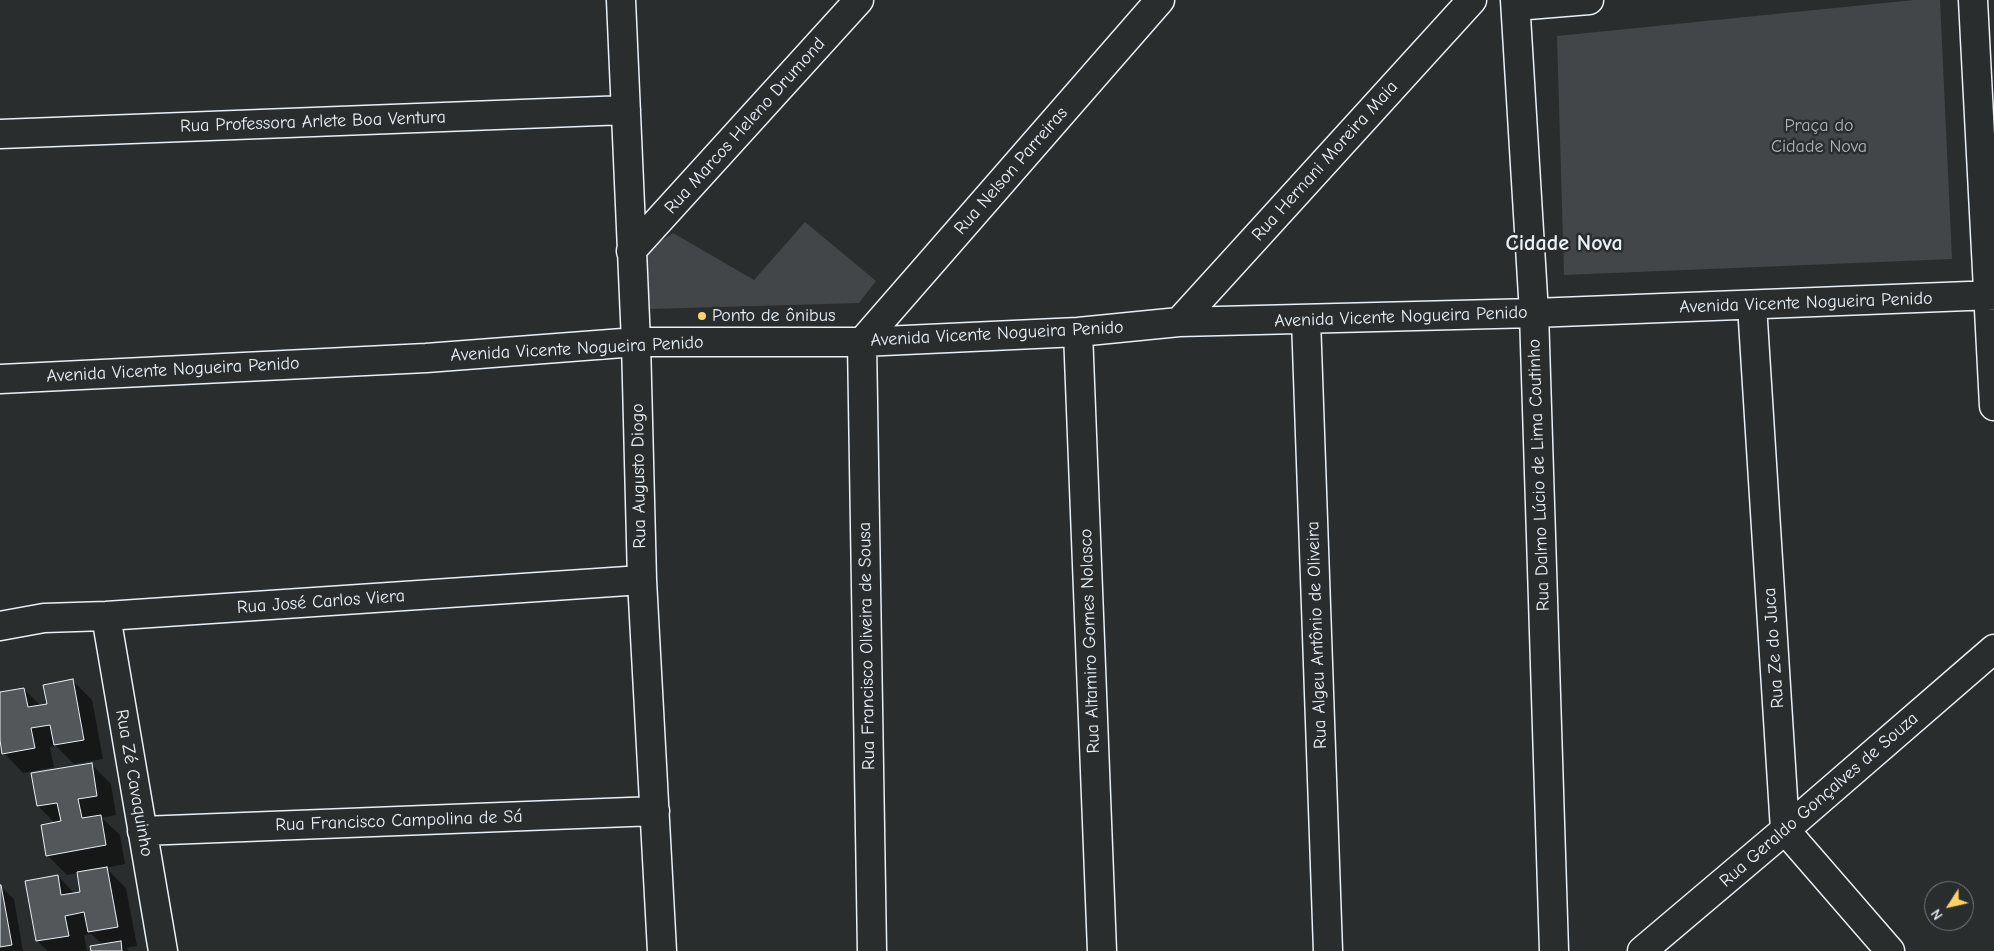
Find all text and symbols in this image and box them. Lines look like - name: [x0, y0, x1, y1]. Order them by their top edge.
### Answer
- street label: Rua Marcos Heleno Drumond: [660, 33, 830, 219]
- street label: Rua Hernani Moreira Maia: [1247, 76, 1403, 246]
- street label: Rua Nelson Parreiras: [950, 103, 1072, 239]
- street label: Rua Professora Arlete Boa Ventura: [180, 107, 446, 137]
- park label: Praça do Cidade Nova: [1771, 115, 1867, 158]
- district label: Cidade Nova: [1505, 231, 1623, 257]
- street label: Avenida Vicente Nogueira Penido: [1679, 288, 1933, 318]
- street label: Avenida Vicente Nogueira Penido: [1274, 302, 1528, 332]
- place label: Ponto de ônibus: [712, 305, 835, 327]
- marker: Ponto de ônibus: [696, 310, 708, 322]
- street label: Avenida Vicente Nogueira Penido: [870, 317, 1124, 351]
- street label: Avenida Vicente Nogueira Penido: [450, 332, 704, 366]
- street label: Rua Dalmo Lúcio de Lima Coutinho: [1523, 338, 1555, 612]
- street label: Avenida Vicente Nogueira Penido: [46, 353, 300, 387]
- street label: Rua Augusto Diogo: [627, 403, 651, 549]
- street label: Rua Algeu Antônio de Oliveira: [1302, 521, 1332, 749]
- street label: Rua Francisco Oliveira de Sousa: [854, 522, 880, 770]
- street label: Rua Altamiro Gomes Nolasco: [1075, 528, 1105, 754]
- street label: Rua José Carlos Viera: [236, 585, 406, 619]
- street label: Rua Ze do Juca: [1759, 587, 1789, 709]
- street label: Rua Zé Cavaquinho: [110, 708, 158, 858]
- street label: Rua Geraldo Gonçalves de Souza: [1715, 708, 1923, 892]
- street label: Rua Francisco Campolina de Sá: [275, 806, 523, 836]
- north arrow: [1924, 881, 1974, 931]
- text: N: [1928, 906, 1947, 923]

